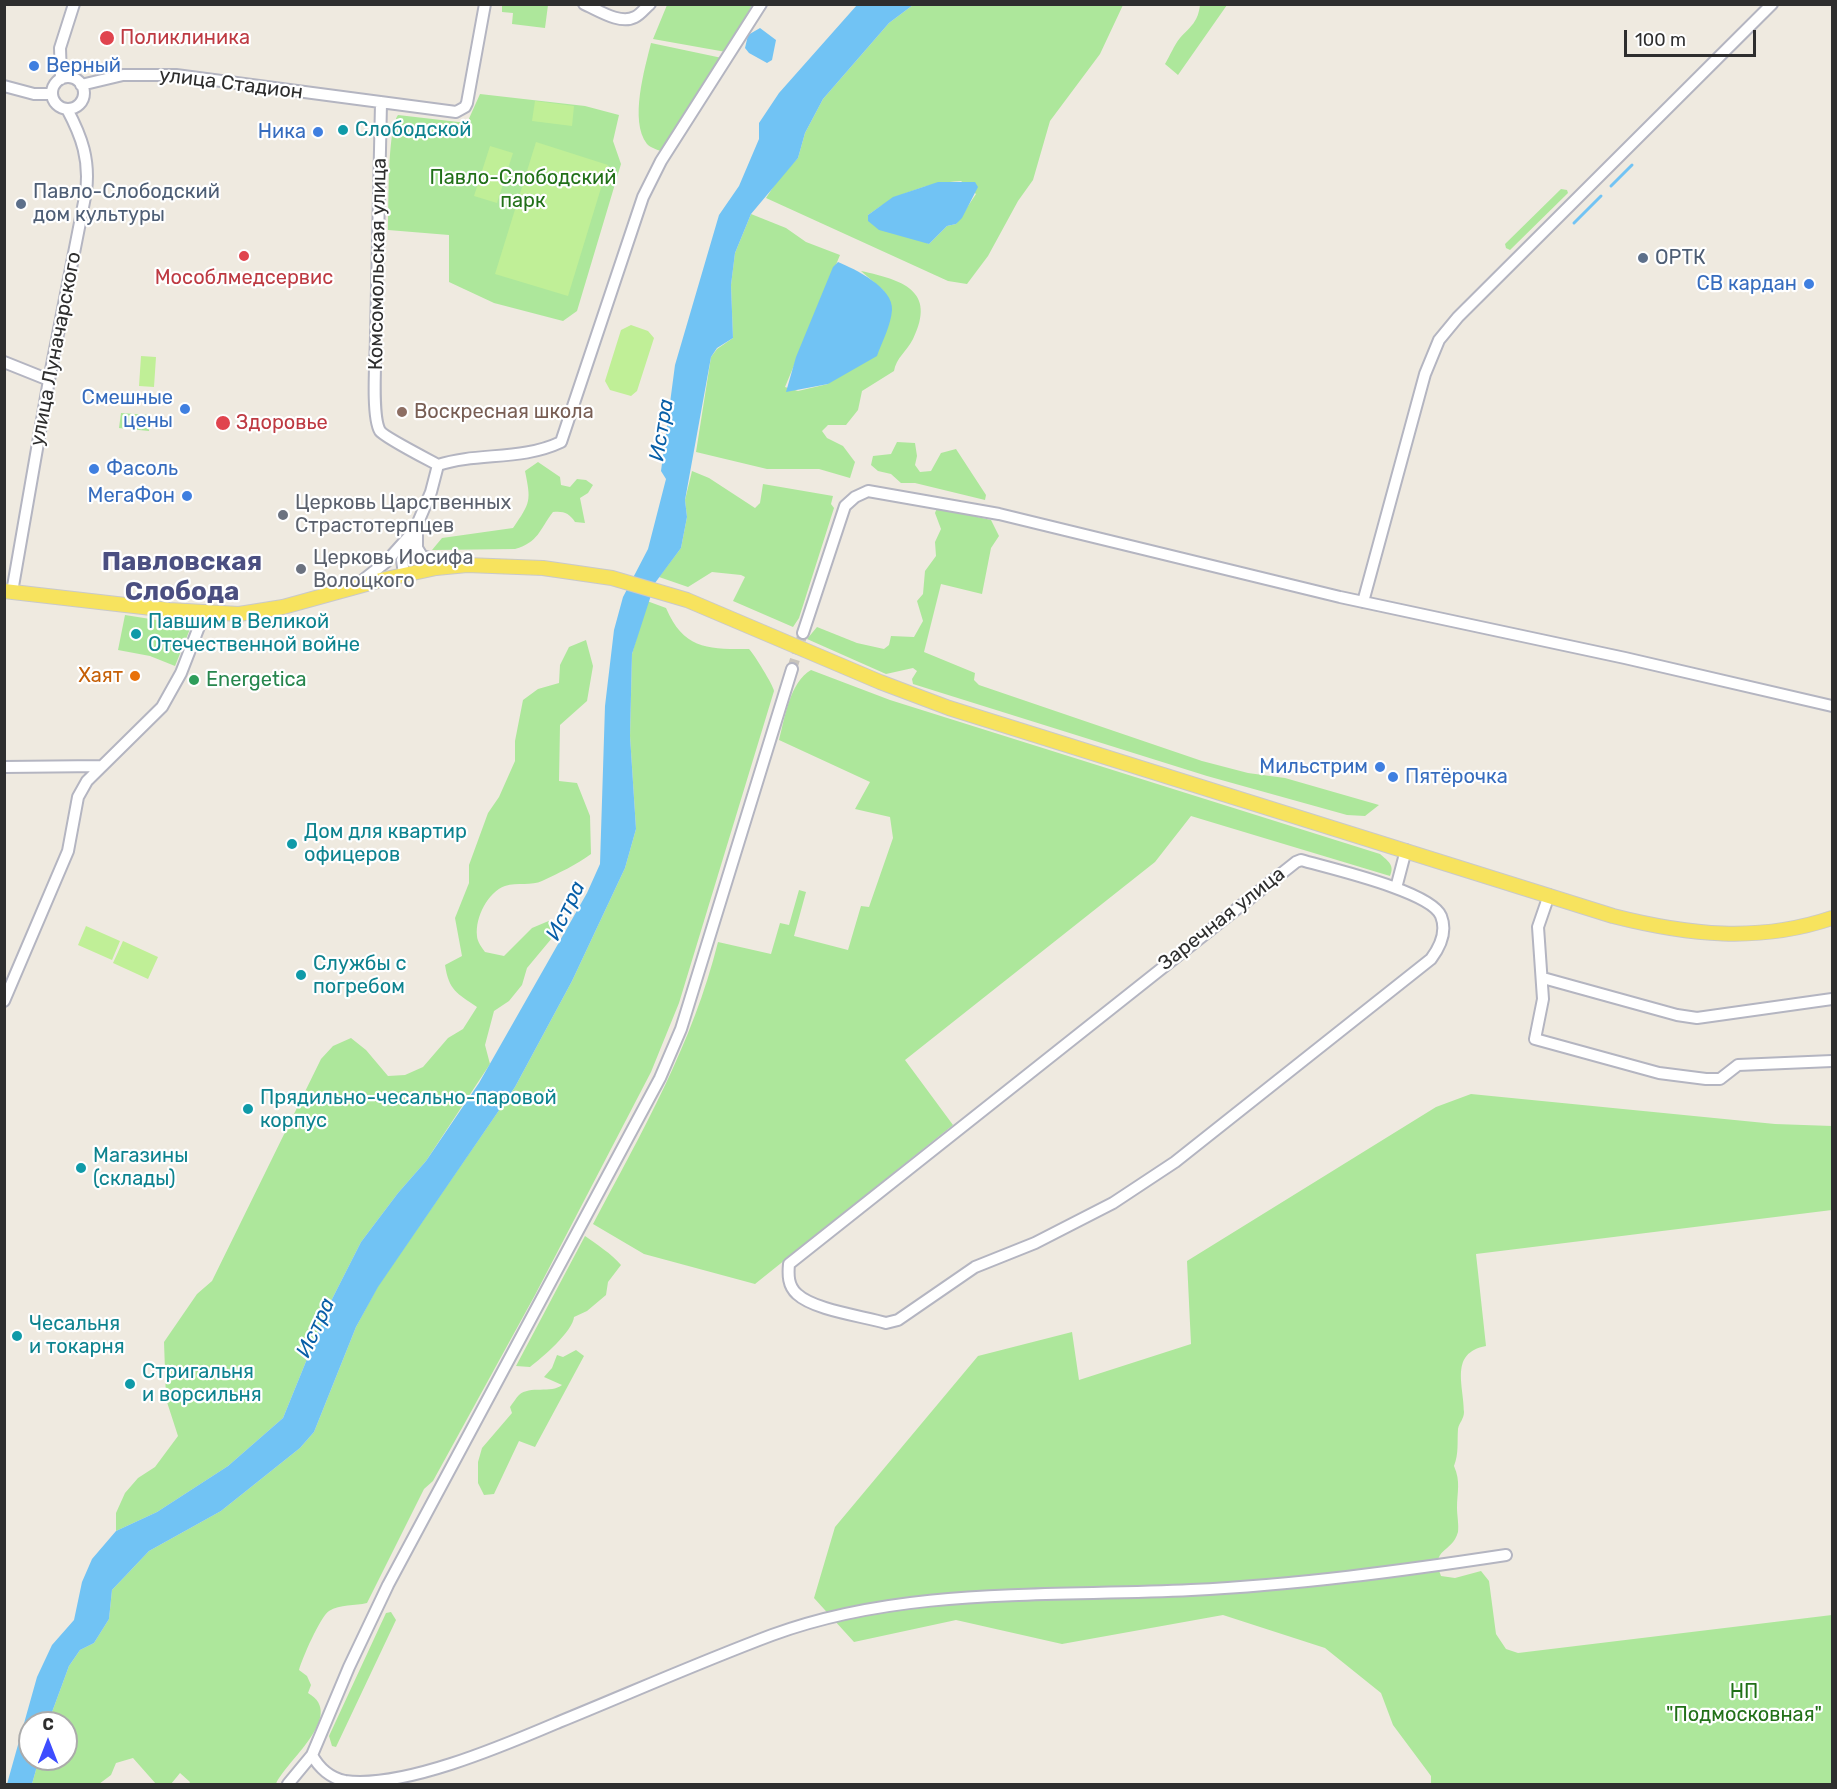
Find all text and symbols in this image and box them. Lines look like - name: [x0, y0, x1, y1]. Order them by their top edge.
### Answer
- scale bar: [1627, 18, 1759, 56]
- place label: Поликлиника: [120, 26, 250, 50]
- marker: Поликлиника: [98, 29, 116, 47]
- text: 100 m: [1635, 29, 1686, 51]
- place label: Верный: [46, 54, 121, 78]
- marker: Верный: [27, 59, 41, 73]
- street label: улица Стадион: [158, 63, 304, 105]
- place label: Слободской: [355, 118, 471, 142]
- place label: Ника: [258, 120, 306, 144]
- marker: Слободской: [336, 123, 350, 137]
- marker: Ника: [311, 125, 325, 139]
- street label: Комсомольская улица: [364, 158, 392, 370]
- park label: Павло-Слободский парк: [430, 166, 616, 213]
- place label: Павло-Слободский дом культуры: [33, 180, 220, 227]
- marker: Павло-Слободский дом культуры: [14, 197, 28, 211]
- place label: ОРТК: [1655, 246, 1706, 270]
- marker: Мособлмедсервис: [237, 249, 251, 263]
- street label: улица Луначарского: [25, 250, 87, 448]
- marker: ОРТК: [1636, 251, 1650, 265]
- place label: Мособлмедсервис: [155, 266, 333, 290]
- place label: СВ кардан: [1697, 272, 1797, 296]
- marker: СВ кардан: [1802, 277, 1816, 291]
- place label: Смешные цены: [82, 386, 173, 433]
- water label: Истра: [645, 397, 679, 463]
- place label: Воскресная школа: [414, 400, 594, 424]
- marker: Смешные цены: [178, 402, 192, 416]
- marker: Воскресная школа: [395, 405, 409, 419]
- place label: Здоровье: [236, 411, 328, 435]
- marker: Здоровье: [214, 414, 232, 432]
- place label: Фасоль: [106, 457, 178, 481]
- marker: Фасоль: [87, 462, 101, 476]
- place label: МегаФон: [88, 484, 175, 508]
- marker: МегаФон: [180, 489, 194, 503]
- place label: Церковь Царственных Страстотерпцев: [295, 491, 511, 538]
- marker: Церковь Царственных Страстотерпцев: [276, 508, 290, 522]
- district label: Павловская Слобода: [102, 546, 262, 608]
- place label: Церковь Иосифа Волоцкого: [313, 546, 473, 593]
- marker: Церковь Иосифа Волоцкого: [294, 562, 308, 576]
- place label: Павшим в Великой Отечественной войне: [148, 610, 360, 657]
- marker: Павшим в Великой Отечественной войне: [129, 627, 143, 641]
- place label: Хаят: [78, 664, 123, 688]
- place label: Energetica: [206, 668, 307, 692]
- marker: Хаят: [128, 669, 142, 683]
- marker: Energetica: [187, 673, 201, 687]
- place label: Мильстрим: [1259, 755, 1368, 779]
- marker: Мильстрим: [1373, 760, 1387, 774]
- place label: Пятёрочка: [1405, 765, 1508, 789]
- marker: Пятёрочка: [1386, 770, 1400, 784]
- place label: Дом для квартир офицеров: [304, 820, 467, 867]
- marker: Дом для квартир офицеров: [285, 837, 299, 851]
- street label: Заречная улица: [1154, 862, 1290, 976]
- water label: Истра: [541, 877, 591, 945]
- place label: Службы с погребом: [313, 952, 407, 999]
- marker: Службы с погребом: [294, 968, 308, 982]
- place label: Прядильно-чесально-паровой корпус: [260, 1086, 557, 1133]
- marker: Прядильно-чесально-паровой корпус: [241, 1102, 255, 1116]
- place label: Магазины (склады): [93, 1144, 188, 1191]
- marker: Магазины (склады): [74, 1161, 88, 1175]
- water label: Истра: [291, 1294, 341, 1362]
- place label: Чесальня и токарня: [29, 1312, 125, 1359]
- marker: Чесальня и токарня: [10, 1329, 24, 1343]
- place label: Стригальня и ворсильня: [142, 1360, 262, 1407]
- marker: Стригальня и ворсильня: [123, 1377, 137, 1391]
- park label: НП "Подмосковная": [1666, 1680, 1822, 1727]
- north arrow: [18, 1711, 78, 1771]
- text: С: [42, 1715, 54, 1734]

